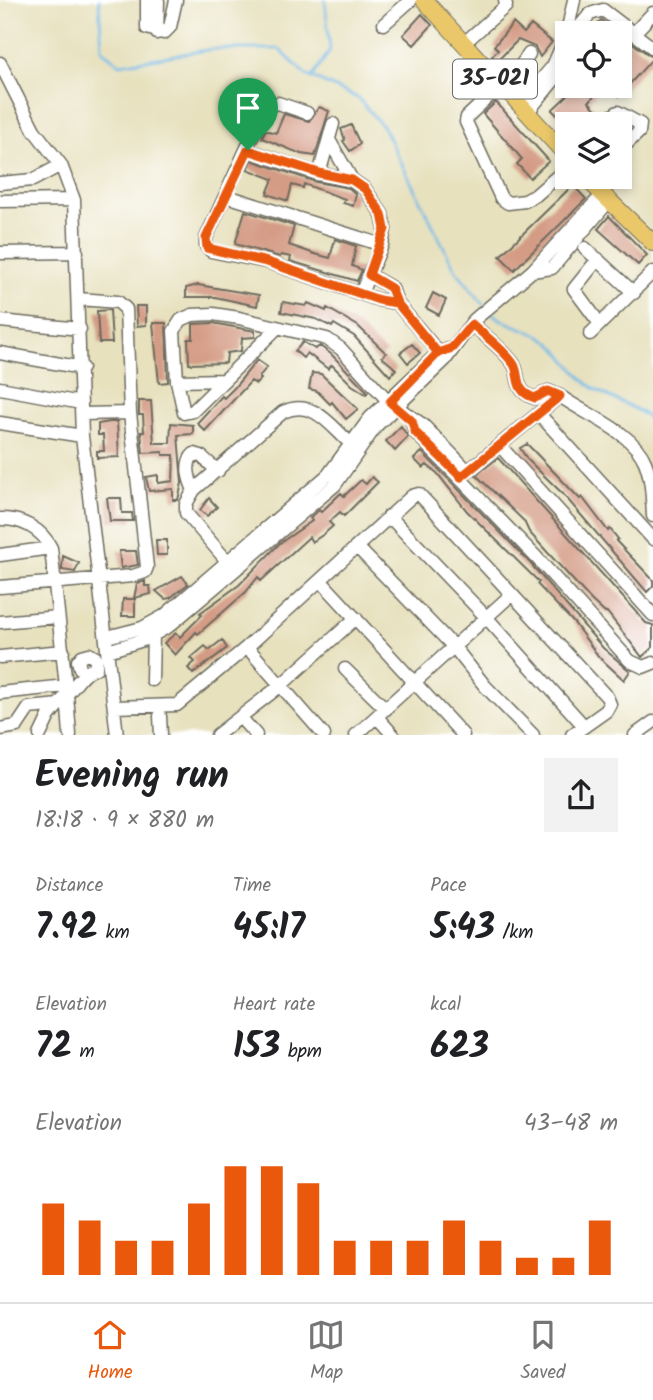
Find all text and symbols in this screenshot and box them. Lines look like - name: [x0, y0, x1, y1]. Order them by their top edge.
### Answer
- map controls: [555, 21, 632, 189]
- button: locate: [555, 21, 632, 98]
- road number: 35-021: [453, 60, 537, 99]
- pin: [218, 78, 278, 150]
- icon: arrive: [229, 89, 267, 127]
- button: layers: [555, 112, 632, 189]
- text: Evening run: [35, 747, 229, 807]
- button: share: [544, 758, 618, 832]
- text: 18:18 · 9 × 880 m: [35, 803, 214, 839]
- text: Distance: [35, 871, 103, 901]
- text: Time: [233, 871, 271, 901]
- text: Pace: [430, 871, 467, 901]
- text: 7.92: [35, 901, 98, 957]
- text: 45:17: [233, 901, 305, 957]
- text: 5:43: [430, 901, 495, 957]
- text: km: [98, 918, 130, 948]
- text: /km: [495, 918, 533, 948]
- text: Elevation: [35, 990, 107, 1020]
- text: Heart rate: [233, 990, 315, 1020]
- text: kcal: [430, 990, 461, 1020]
- text: 72: [35, 1020, 72, 1076]
- text: 153: [233, 1020, 280, 1076]
- text: 623: [430, 1020, 489, 1076]
- text: m: [72, 1037, 95, 1067]
- text: bpm: [280, 1037, 322, 1067]
- text: Elevation: [35, 1106, 122, 1142]
- text: 43–48 m: [524, 1106, 618, 1142]
- tab: Home: [87, 1316, 133, 1388]
- tab: Map: [307, 1316, 345, 1388]
- tab: Saved: [520, 1316, 566, 1388]

